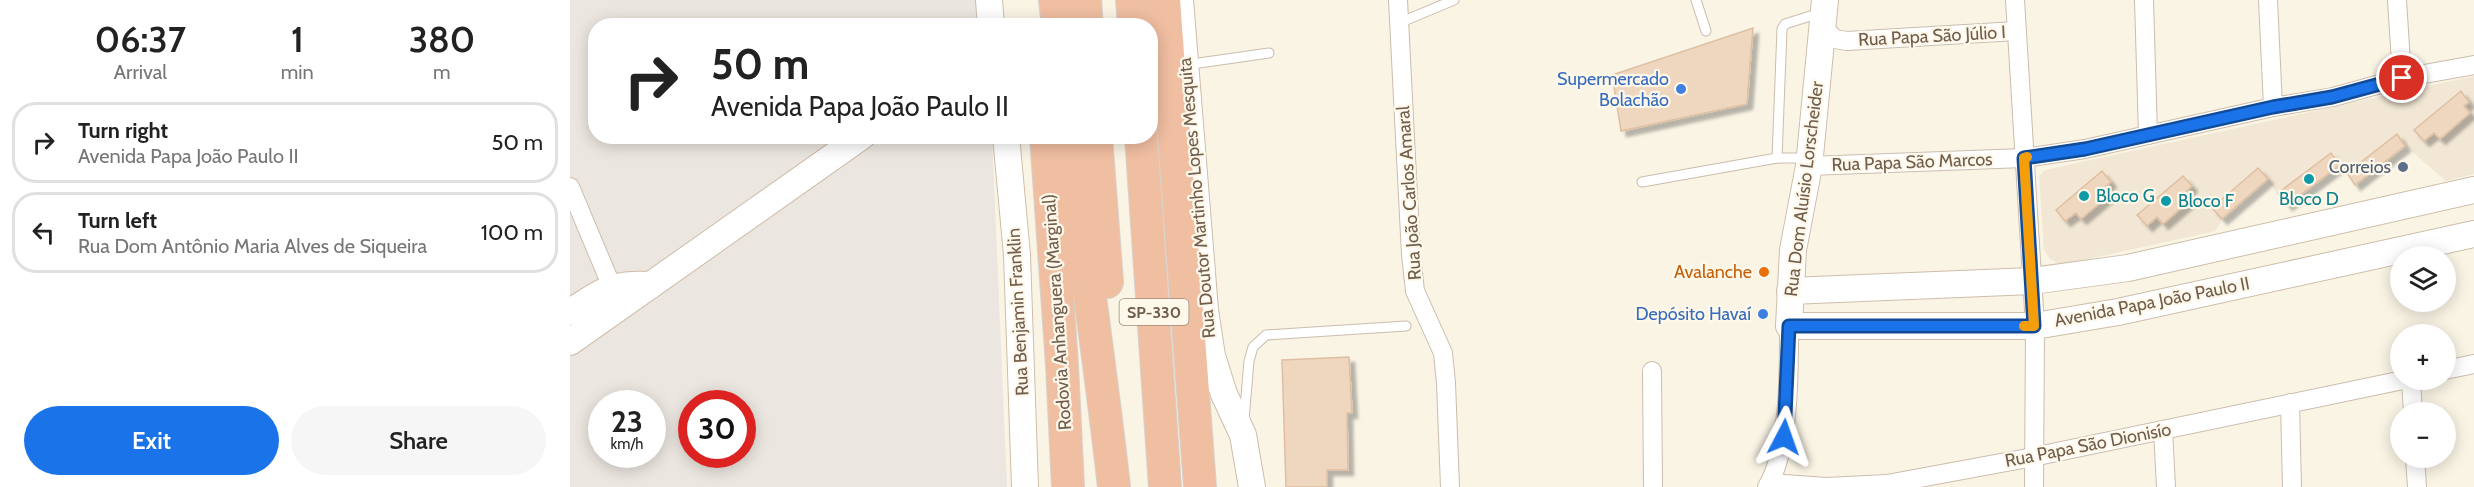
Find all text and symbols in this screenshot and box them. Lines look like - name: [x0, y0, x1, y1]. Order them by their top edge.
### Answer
- text: 06:37: [95, 17, 186, 61]
- text: 1: [291, 17, 304, 61]
- text: 380: [409, 17, 475, 61]
- street label: Rua Papa São Júlio I: [1858, 21, 2006, 51]
- text: 50 m: [711, 38, 809, 90]
- icon: right: [612, 42, 690, 120]
- pin: [2376, 52, 2427, 103]
- street label: Rua Doutor Martinho Lopes Mesquita: [1174, 56, 1220, 339]
- text: Arrival: [114, 60, 167, 84]
- text: min: [281, 60, 314, 84]
- text: m: [433, 60, 451, 84]
- icon: arrive: [2385, 61, 2418, 94]
- place label: Supermercado Bolachão: [1557, 68, 1669, 111]
- street label: Rua Dom Aluísio Lorscheider: [1780, 80, 1828, 298]
- marker: Supermercado Bolachão: [1674, 82, 1688, 96]
- text: Avenida Papa João Paulo II: [711, 90, 1009, 123]
- street label: Rua João Carlos Amaral: [1392, 104, 1426, 281]
- text: Turn right: [78, 117, 168, 144]
- icon: right: [27, 126, 60, 159]
- text: 50 m: [491, 129, 543, 156]
- text: Avenida Papa João Paulo II: [78, 144, 299, 168]
- street label: Rua Papa São Marcos: [1831, 148, 1993, 176]
- place label: Correios: [2329, 156, 2391, 178]
- marker: Correios: [2396, 160, 2410, 174]
- marker: Bloco D: [2302, 172, 2316, 186]
- place label: Bloco G: [2096, 185, 2155, 207]
- place label: Bloco D: [2279, 188, 2339, 210]
- marker: Bloco G: [2077, 189, 2091, 203]
- place label: Bloco F: [2178, 190, 2235, 212]
- street label: Rodovia Anhanguera (Marginal): [1038, 193, 1076, 431]
- marker: Bloco F: [2159, 194, 2173, 208]
- text: Turn left: [78, 207, 157, 234]
- icon: left: [27, 216, 60, 249]
- text: 100 m: [481, 219, 543, 246]
- street label: Rua Benjamin Franklin: [1003, 228, 1033, 396]
- text: Rua Dom Antônio Maria Alves de Siqueira: [78, 234, 427, 258]
- map controls: [2390, 246, 2456, 468]
- button: layers: [2390, 246, 2456, 312]
- place label: Avalanche: [1674, 261, 1752, 283]
- marker: Avalanche: [1757, 265, 1771, 279]
- street label: Avenida Papa João Paulo II: [2052, 272, 2252, 332]
- road number: SP-330: [1120, 299, 1188, 325]
- place label: Depósito Havaí: [1636, 303, 1751, 325]
- marker: Depósito Havaí: [1756, 307, 1770, 321]
- button: +: [2390, 324, 2456, 390]
- speed limit sign: 30: [678, 390, 756, 468]
- button: −: [2390, 402, 2456, 468]
- text: 23: [611, 403, 643, 440]
- position arrow: [1752, 405, 1816, 469]
- button: Exit: [24, 406, 279, 475]
- button: Share: [291, 406, 546, 475]
- street label: Rua Papa São Dionisío: [2003, 418, 2173, 472]
- text: km/h: [611, 435, 643, 453]

